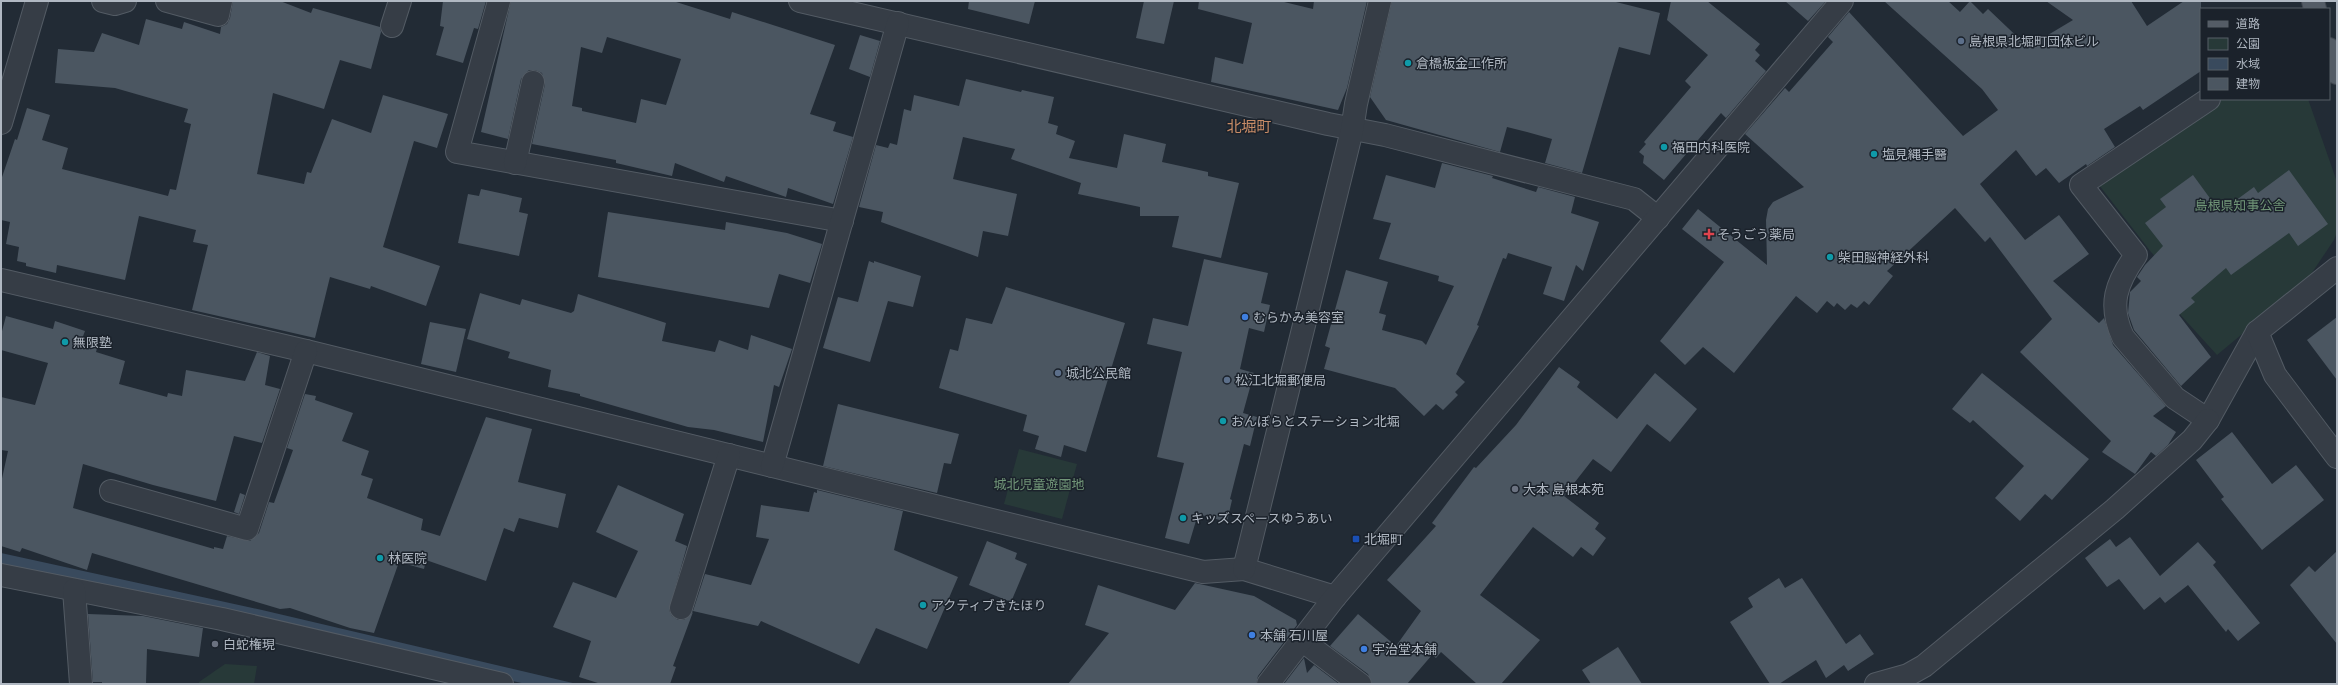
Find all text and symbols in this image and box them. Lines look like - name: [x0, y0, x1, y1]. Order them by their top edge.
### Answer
- legend: [2200, 8, 2330, 100]
- text: 道路: [2236, 16, 2260, 31]
- place label: 島根県北堀町団体ビル: [1969, 33, 2099, 49]
- marker: 島根県北堀町団体ビル: [1956, 36, 1966, 46]
- text: 公園: [2236, 36, 2260, 51]
- place label: 倉橋板金工作所: [1416, 55, 1507, 71]
- text: 水域: [2236, 56, 2260, 71]
- marker: 倉橋板金工作所: [1403, 58, 1413, 68]
- text: 建物: [2236, 76, 2260, 91]
- district label: 北堀町: [1226, 118, 1272, 136]
- place label: 福田内科医院: [1672, 139, 1750, 155]
- marker: 福田内科医院: [1659, 142, 1669, 152]
- place label: 塩見縄手醫: [1882, 146, 1947, 162]
- marker: 塩見縄手醫: [1869, 149, 1879, 159]
- park label: 島根県知事公舎: [2194, 197, 2286, 213]
- place label: そうごう薬局: [1717, 226, 1795, 242]
- marker: そうごう薬局: [1704, 229, 1714, 239]
- place label: 柴田脳神経外科: [1838, 249, 1929, 265]
- marker: 柴田脳神経外科: [1825, 252, 1835, 262]
- place label: むらかみ美容室: [1253, 309, 1344, 325]
- marker: むらかみ美容室: [1240, 312, 1250, 322]
- place label: 無限塾: [73, 334, 112, 350]
- marker: 無限塾: [60, 337, 70, 347]
- place label: 城北公民館: [1066, 365, 1131, 381]
- marker: 城北公民館: [1053, 368, 1063, 378]
- place label: 松江北堀郵便局: [1235, 372, 1326, 388]
- marker: 松江北堀郵便局: [1222, 375, 1232, 385]
- place label: おんぼらとステーション北堀: [1231, 413, 1400, 429]
- marker: おんぼらとステーション北堀: [1218, 416, 1228, 426]
- park label: 城北児童遊園地: [993, 476, 1085, 492]
- place label: 大本 島根本苑: [1523, 481, 1604, 497]
- marker: 大本 島根本苑: [1510, 484, 1520, 494]
- place label: キッズスペースゆうあい: [1191, 510, 1332, 526]
- marker: キッズスペースゆうあい: [1178, 513, 1188, 523]
- place label: 北堀町: [1364, 531, 1403, 547]
- marker: 北堀町: [1351, 534, 1361, 544]
- place label: 林医院: [388, 550, 427, 566]
- marker: 林医院: [375, 553, 385, 563]
- place label: アクティブきたほり: [931, 597, 1047, 613]
- marker: アクティブきたほり: [918, 600, 928, 610]
- place label: 本舗 石川屋: [1260, 627, 1328, 643]
- marker: 本舗 石川屋: [1247, 630, 1257, 640]
- place label: 白蛇権現: [223, 636, 275, 652]
- marker: 白蛇権現: [210, 639, 220, 649]
- place label: 宇治堂本舗: [1372, 641, 1437, 657]
- marker: 宇治堂本舗: [1359, 644, 1369, 654]

